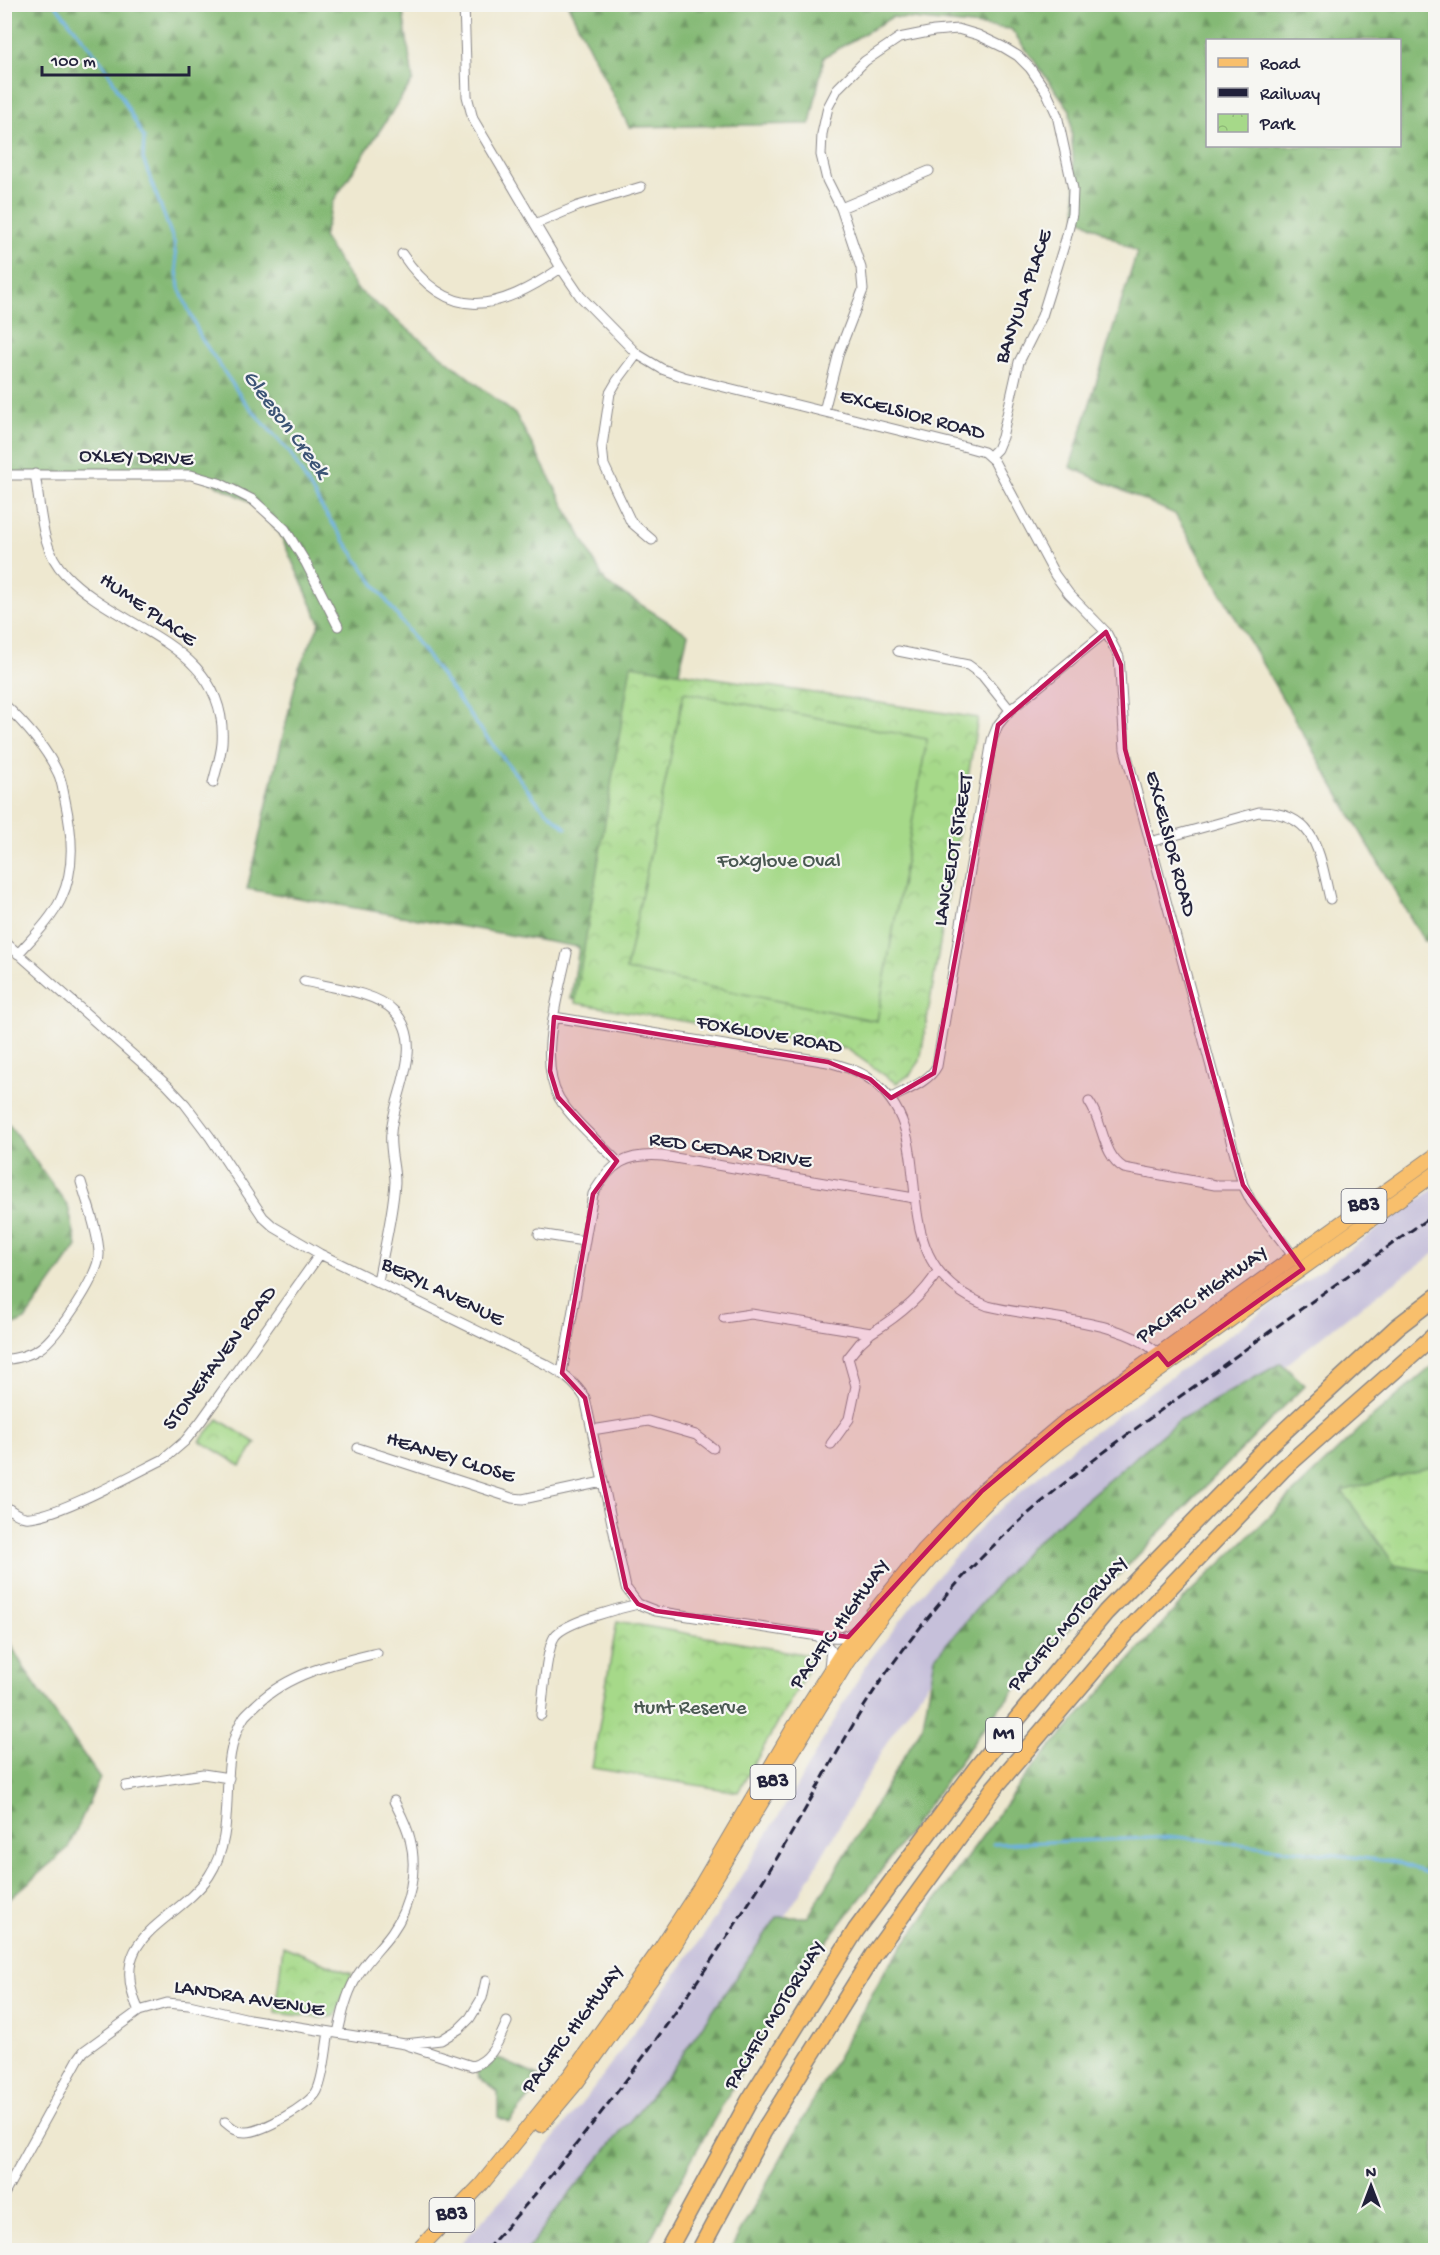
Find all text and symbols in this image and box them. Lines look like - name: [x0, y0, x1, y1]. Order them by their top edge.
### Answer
- scale bar: [42, 39, 189, 77]
- legend: [1206, 39, 1401, 147]
- text: 100 m: [50, 52, 96, 73]
- text: Road: [1260, 55, 1301, 76]
- text: Railway: [1260, 85, 1320, 106]
- text: Park: [1259, 115, 1296, 136]
- street label: BANYULA PLACE: [990, 226, 1060, 368]
- water label: Gleeson Creek: [236, 366, 335, 486]
- street label: EXCELSIOR ROAD: [837, 385, 988, 447]
- street label: OXLEY DRIVE: [79, 445, 194, 474]
- street label: HUME PLACE: [94, 568, 201, 654]
- street label: EXCELSIOR ROAD: [1138, 769, 1200, 920]
- street label: LANCELOT STREET: [929, 771, 981, 928]
- park label: Foxglove Oval: [716, 850, 841, 875]
- street label: FOXGLOVE ROAD: [693, 1011, 844, 1061]
- street label: RED CEDAR DRIVE: [647, 1128, 814, 1176]
- road number: B83: [1342, 1189, 1386, 1223]
- street label: PACIFIC HIGHWAY: [1132, 1241, 1274, 1351]
- street label: BERYL AVENUE: [376, 1252, 508, 1334]
- street label: STONEHAVEN ROAD: [158, 1281, 284, 1436]
- street label: HEANEY CLOSE: [383, 1428, 518, 1491]
- street label: PACIFIC MOTORWAY: [1003, 1552, 1135, 1699]
- street label: PACIFIC HIGHWAY: [785, 1555, 897, 1696]
- park label: Hunt Reserve: [633, 1697, 748, 1722]
- road number: M1: [986, 1718, 1022, 1752]
- road number: B83: [750, 1765, 796, 1799]
- street label: PACIFIC MOTORWAY: [719, 1937, 832, 2096]
- street label: PACIFIC HIGHWAY: [517, 1961, 631, 2100]
- street label: LANDRA AVENUE: [172, 1976, 327, 2024]
- north arrow: [1341, 2156, 1401, 2216]
- text: N: [1366, 2165, 1377, 2184]
- road number: B83: [430, 2198, 474, 2232]

